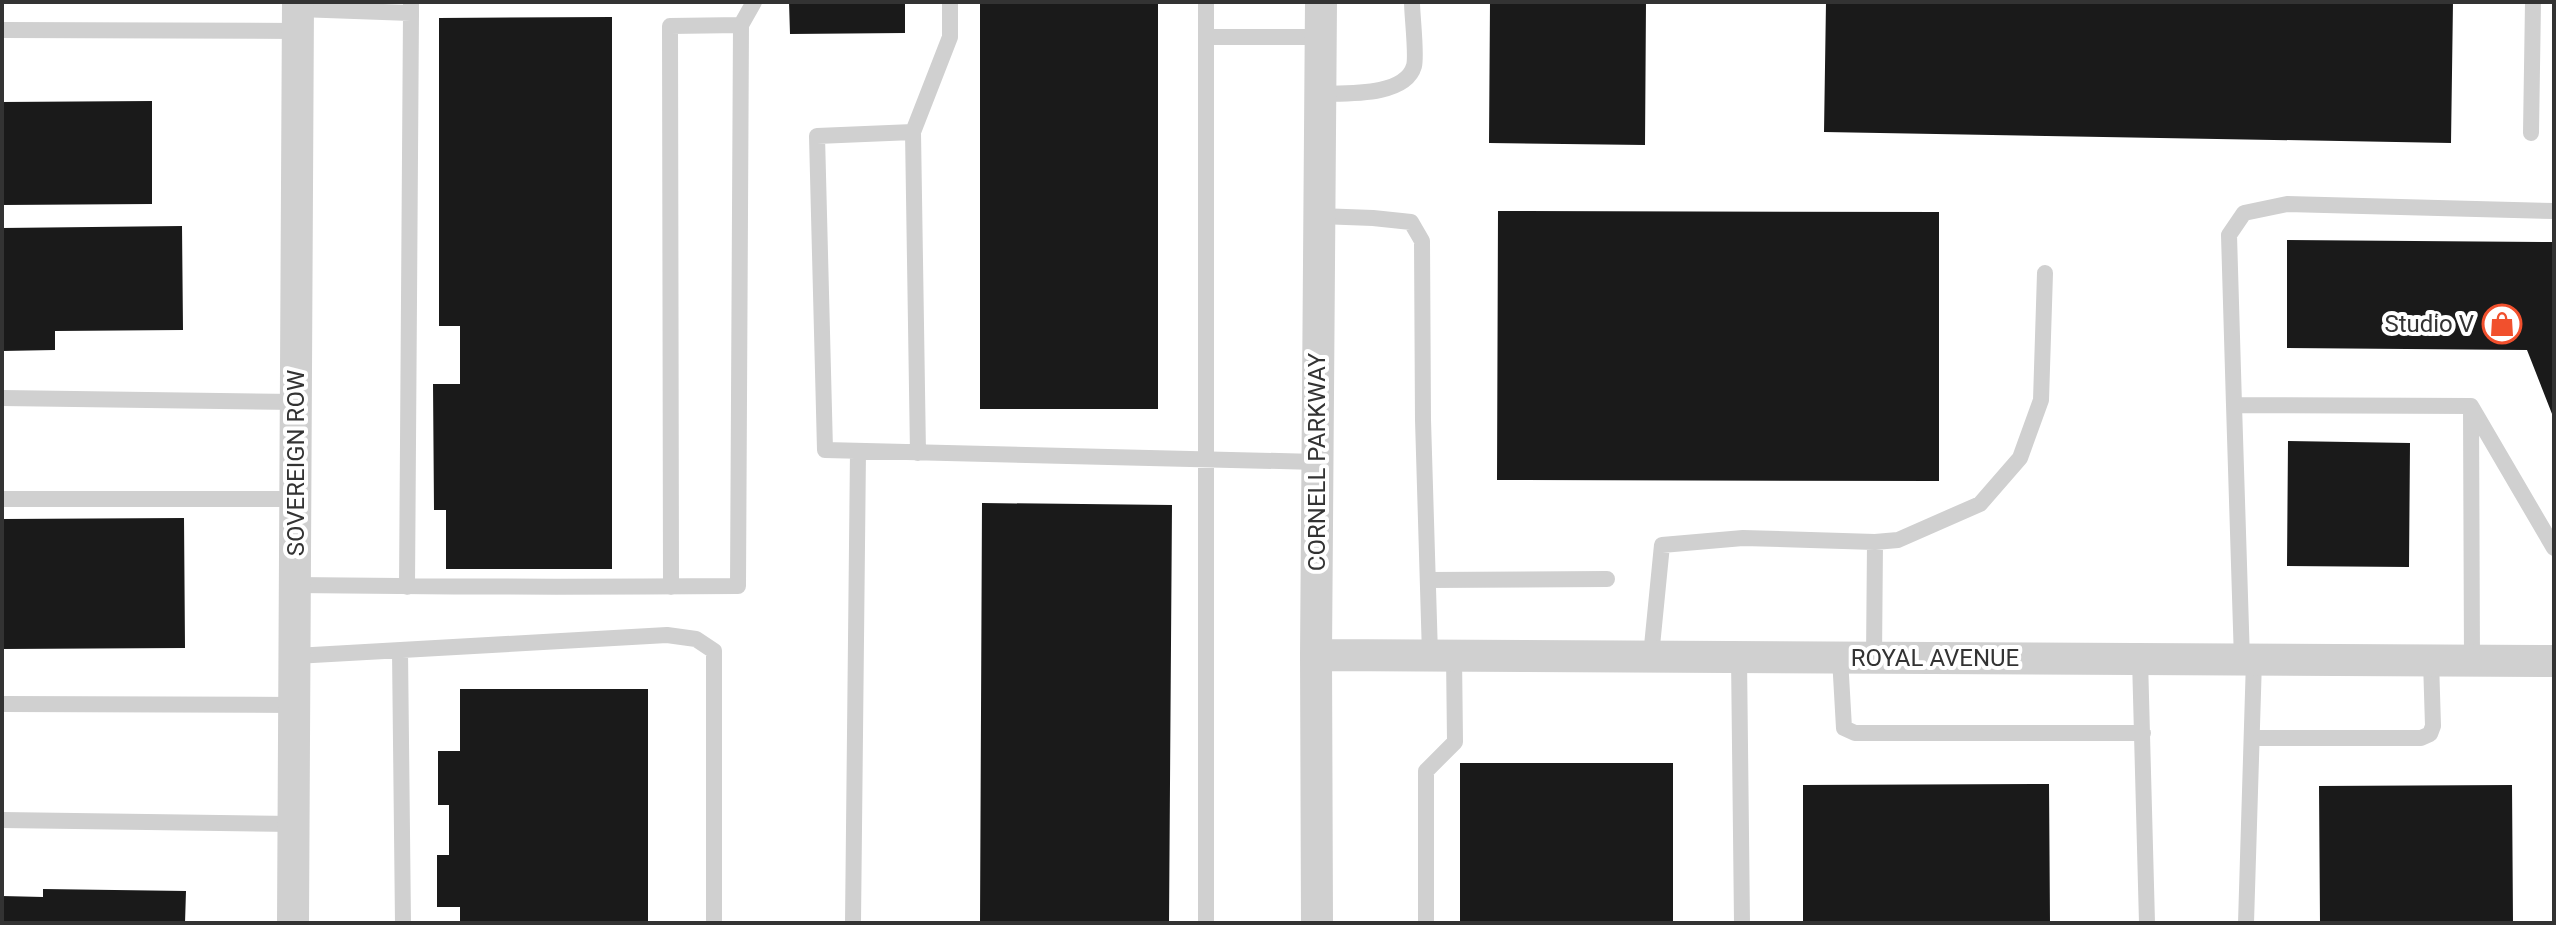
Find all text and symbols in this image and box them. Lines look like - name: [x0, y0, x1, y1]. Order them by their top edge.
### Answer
- shop icon: Studio V: [2481, 303, 2523, 345]
- place label: Studio V: [2384, 310, 2474, 338]
- street label: CORNELL PARKWAY: [1303, 352, 1331, 571]
- street label: SOVEREIGN ROW: [282, 370, 310, 556]
- street label: ROYAL AVENUE: [1851, 644, 2019, 672]

